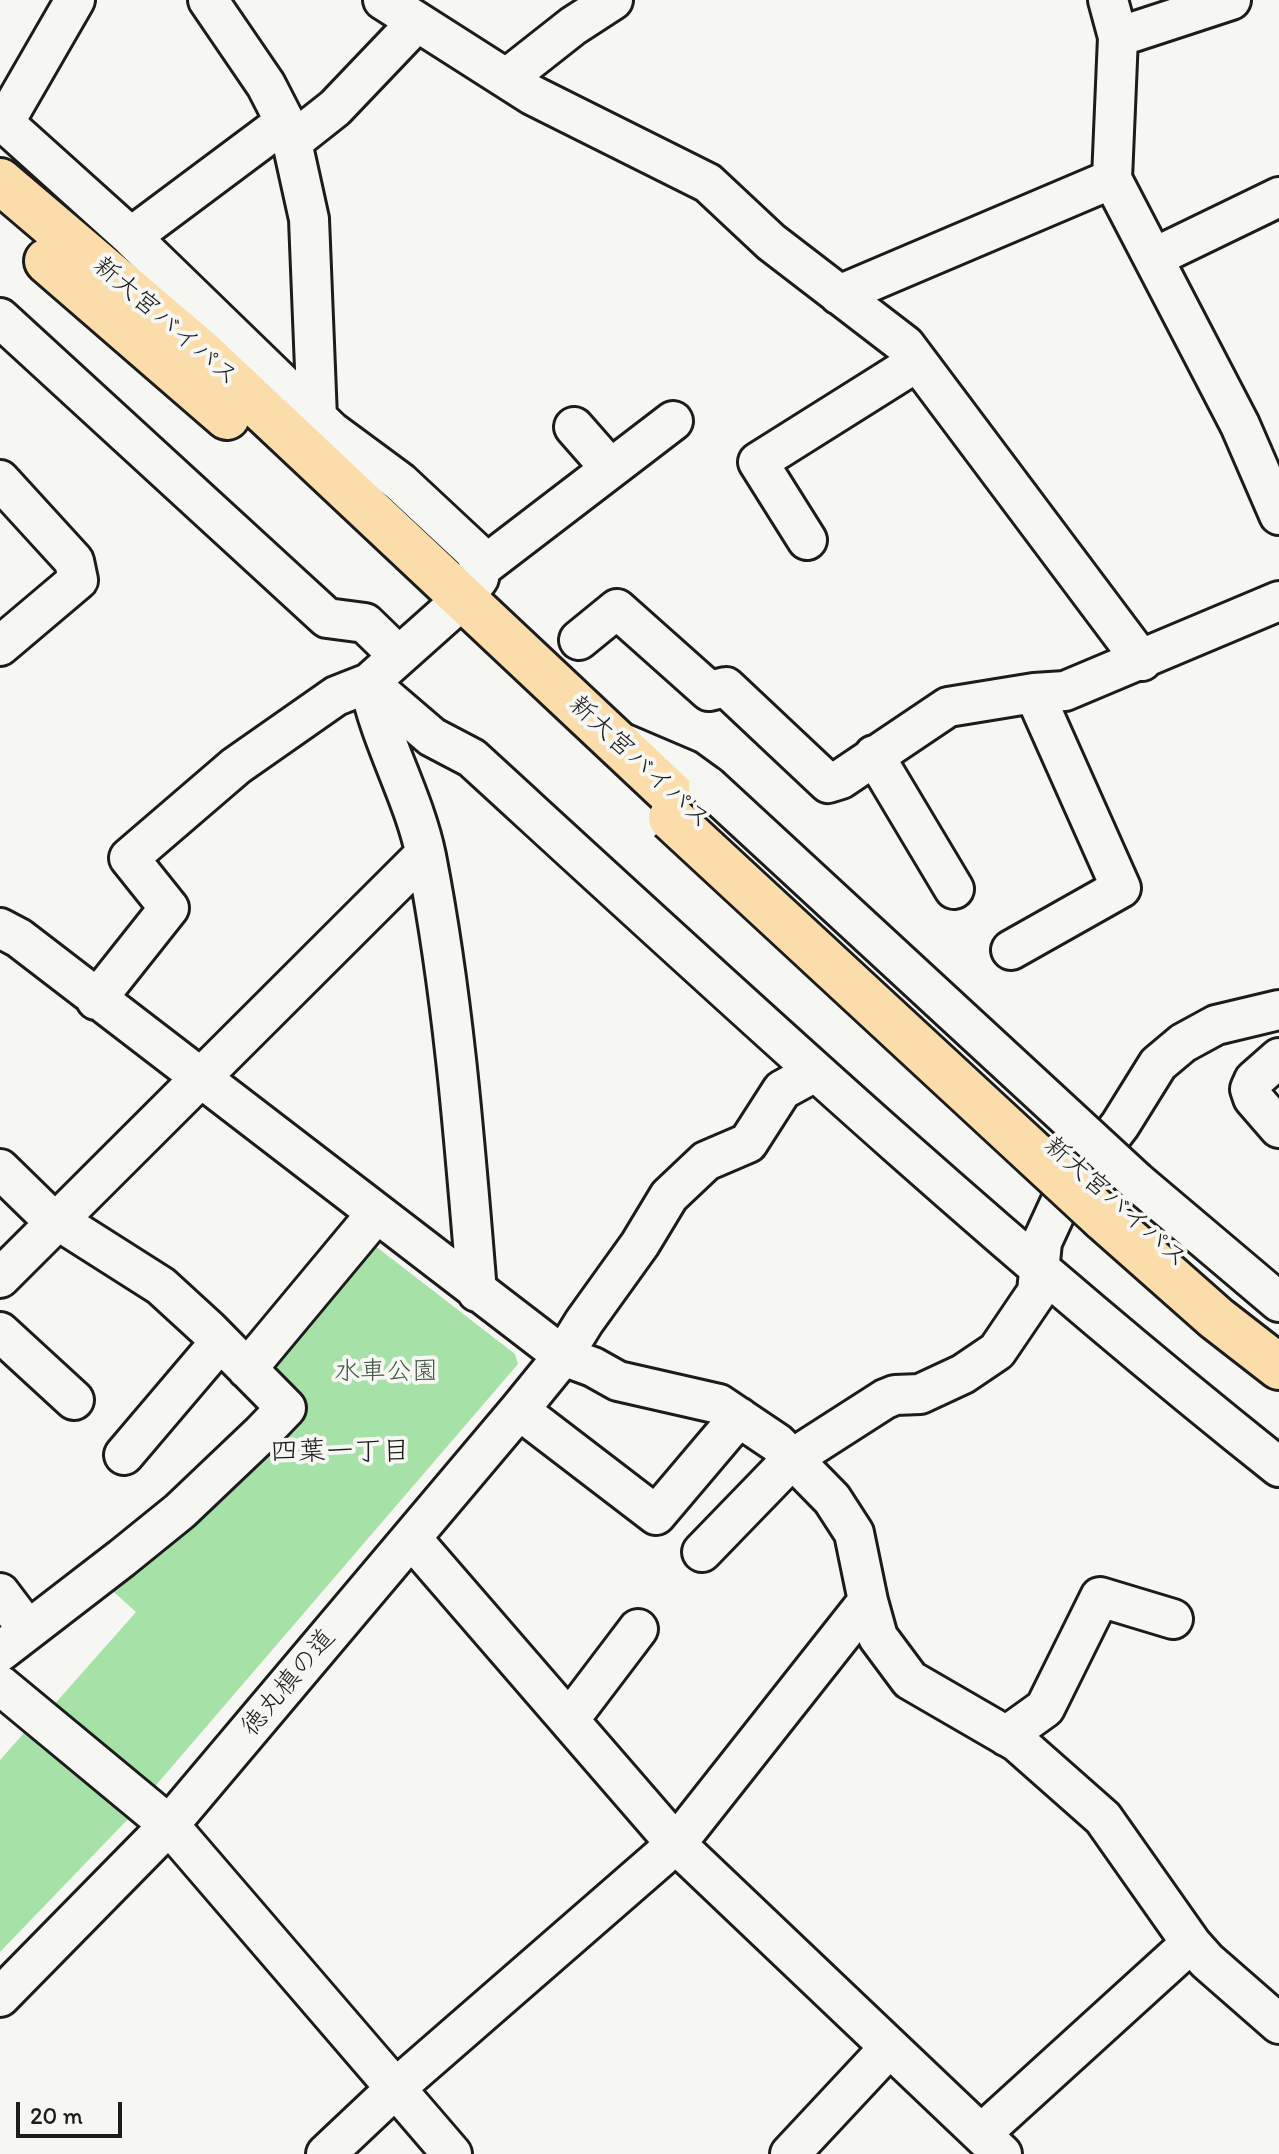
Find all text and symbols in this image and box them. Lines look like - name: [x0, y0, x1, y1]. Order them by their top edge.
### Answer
- street label: 新大宮バイパス: [86, 251, 244, 393]
- street label: 新大宮バイパス: [562, 690, 716, 836]
- street label: 新大宮バイパス: [1037, 1131, 1193, 1275]
- park label: 水車公園: [334, 1356, 438, 1388]
- district label: 四葉一丁目: [270, 1436, 410, 1470]
- street label: 徳丸槙の道: [235, 1623, 343, 1743]
- scale bar: [20, 2086, 126, 2136]
- text: 20 m: [30, 2101, 83, 2130]

